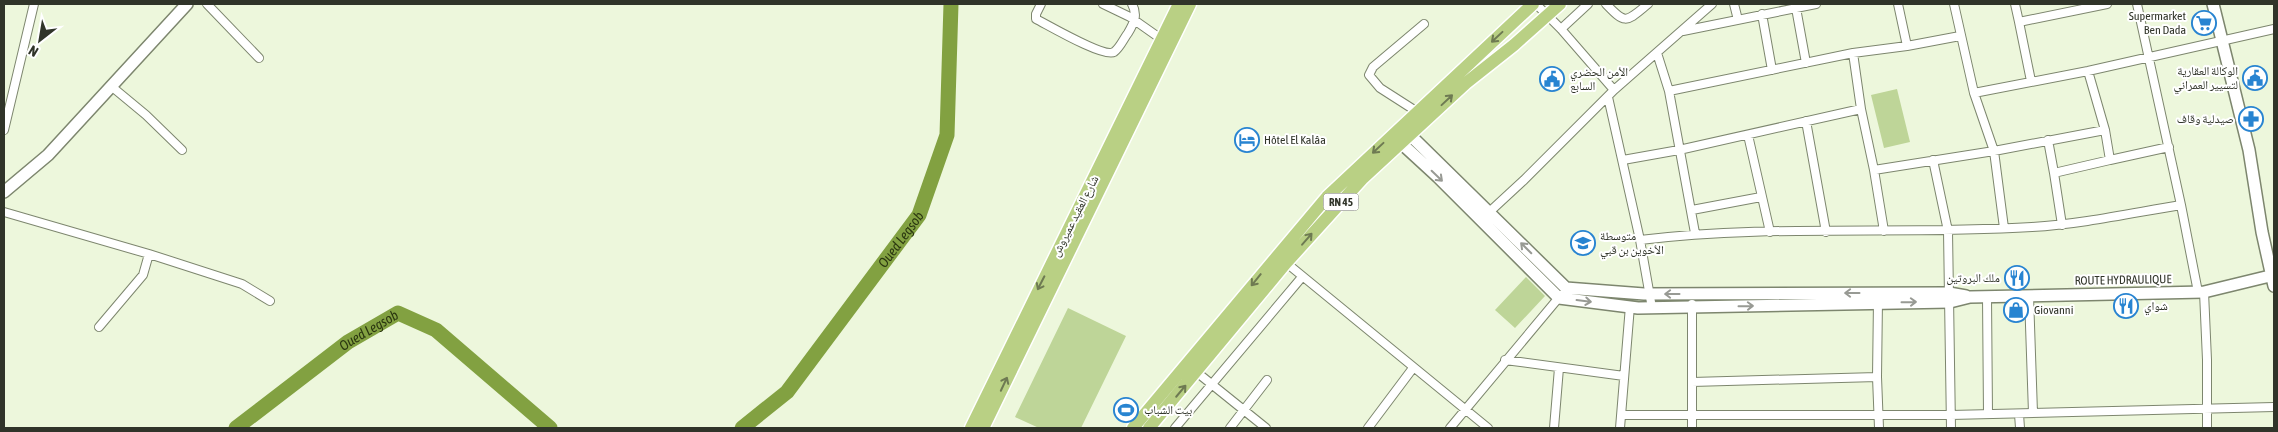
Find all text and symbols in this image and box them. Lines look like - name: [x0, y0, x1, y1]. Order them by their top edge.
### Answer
- place label: Supermarket Ben Dada: [2129, 9, 2187, 37]
- supermarket icon: Supermarket Ben Dada: [2191, 10, 2217, 36]
- north arrow: [15, 15, 65, 65]
- one-way arrow: [1491, 31, 1504, 43]
- text: N: [26, 42, 41, 60]
- place label: الوكالة العقارية لتسيير العمراني: [2173, 64, 2238, 95]
- place label: الأمن الحضري السابع: [1570, 65, 1628, 93]
- public building icon: الوكالة العقارية لتسيير العمراني: [2242, 65, 2268, 91]
- public building icon: الأمن الحضري السابع: [1539, 66, 1565, 92]
- one-way arrow: [1441, 94, 1454, 106]
- pharmacy icon: صيدلية وقاف: [2238, 106, 2264, 132]
- place label: صيدلية وقاف: [2177, 112, 2234, 126]
- hotel icon: Hôtel El Kalâa: [1234, 127, 1260, 153]
- place label: Hôtel El Kalâa: [1264, 133, 1326, 147]
- one-way arrow: [1372, 142, 1385, 154]
- one-way arrow: [1431, 170, 1444, 182]
- street label: شارع العقيد عميروش: [1049, 173, 1102, 259]
- road number: RN 45: [1324, 193, 1358, 210]
- water label: Oued Legsob: [875, 208, 927, 271]
- place label: متوسطة الأخوين بن قبي: [1600, 229, 1664, 260]
- school or university icon: متوسطة الأخوين بن قبي: [1570, 230, 1596, 256]
- one-way arrow: [1301, 233, 1312, 246]
- one-way arrow: [1520, 242, 1532, 254]
- restaurant icon: ملك البروتين: [2004, 265, 2030, 291]
- place label: ملك البروتين: [1946, 271, 2000, 285]
- street label: ROUTE HYDRAULIQUE: [2074, 272, 2172, 288]
- one-way arrow: [1251, 273, 1262, 286]
- one-way arrow: [1036, 275, 1045, 290]
- one-way arrow: [1844, 288, 1860, 298]
- one-way arrow: [1664, 289, 1680, 299]
- restaurant icon: شواي: [2113, 293, 2139, 319]
- one-way arrow: [1576, 296, 1592, 306]
- one-way arrow: [1900, 297, 1917, 307]
- shop icon: Giovanni: [2003, 297, 2029, 323]
- place label: شواي: [2144, 299, 2168, 316]
- one-way arrow: [1738, 301, 1754, 311]
- place label: Giovanni: [2034, 303, 2073, 317]
- water label: Oued Legsob: [336, 306, 401, 354]
- one-way arrow: [999, 377, 1009, 392]
- one-way arrow: [1175, 385, 1186, 398]
- sports icon: بيت الشباب: [1113, 397, 1139, 423]
- place label: بيت الشباب: [1144, 403, 1192, 417]

